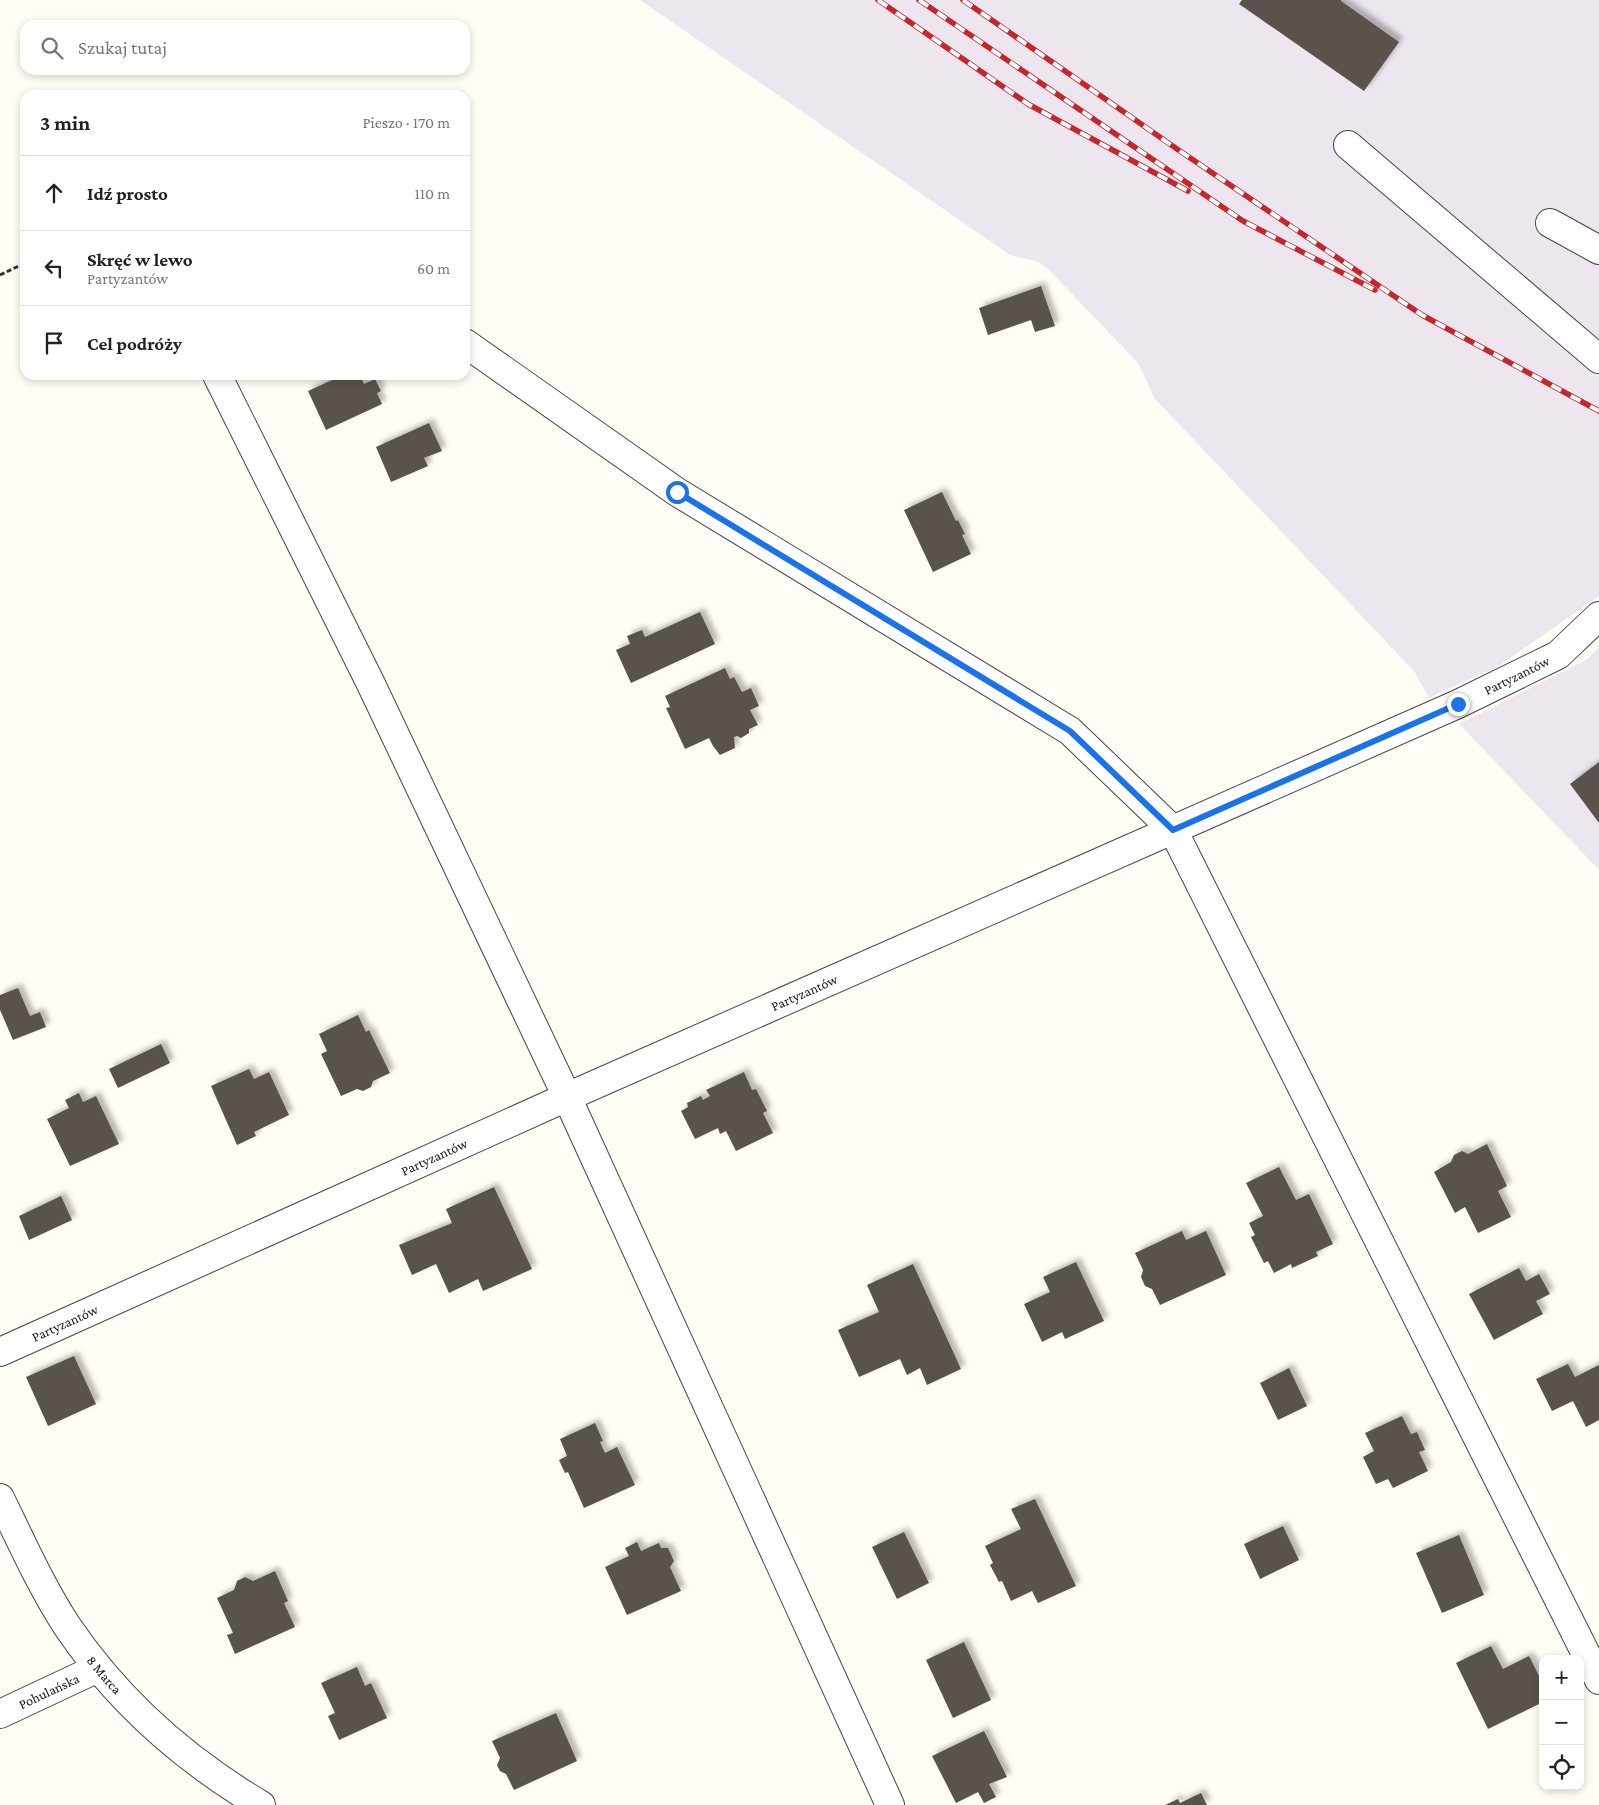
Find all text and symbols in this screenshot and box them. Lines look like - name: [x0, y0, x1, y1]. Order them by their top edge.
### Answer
- search box: [20, 20, 470, 75]
- icon: search: [38, 34, 66, 62]
- text: Szukaj tutaj: [78, 37, 167, 58]
- text: 3 min: [40, 111, 90, 135]
- text: Pieszo · 170 m: [363, 114, 450, 131]
- icon: ahead: [40, 179, 68, 207]
- text: Idź prosto: [87, 183, 168, 204]
- text: 110 m: [414, 185, 450, 202]
- text: Skręć w lewo: [87, 249, 193, 270]
- icon: left: [40, 254, 68, 282]
- text: 60 m: [417, 260, 450, 277]
- text: Partyzantów: [87, 270, 168, 287]
- icon: arrive: [40, 329, 68, 357]
- text: Cel podróży: [87, 333, 182, 354]
- route start: [666, 481, 689, 504]
- street label: Partyzantów: [1481, 652, 1553, 698]
- route end: [1447, 693, 1470, 716]
- street label: Partyzantów: [769, 970, 841, 1014]
- street label: Partyzantów: [398, 1135, 470, 1179]
- street label: Partyzantów: [29, 1301, 101, 1345]
- street label: 8 Marca: [84, 1652, 126, 1698]
- map controls: [1539, 1655, 1584, 1790]
- button: +: [1539, 1655, 1584, 1700]
- street label: Pohulańska: [16, 1670, 82, 1712]
- button: −: [1539, 1700, 1584, 1745]
- button: locate: [1539, 1745, 1584, 1790]

